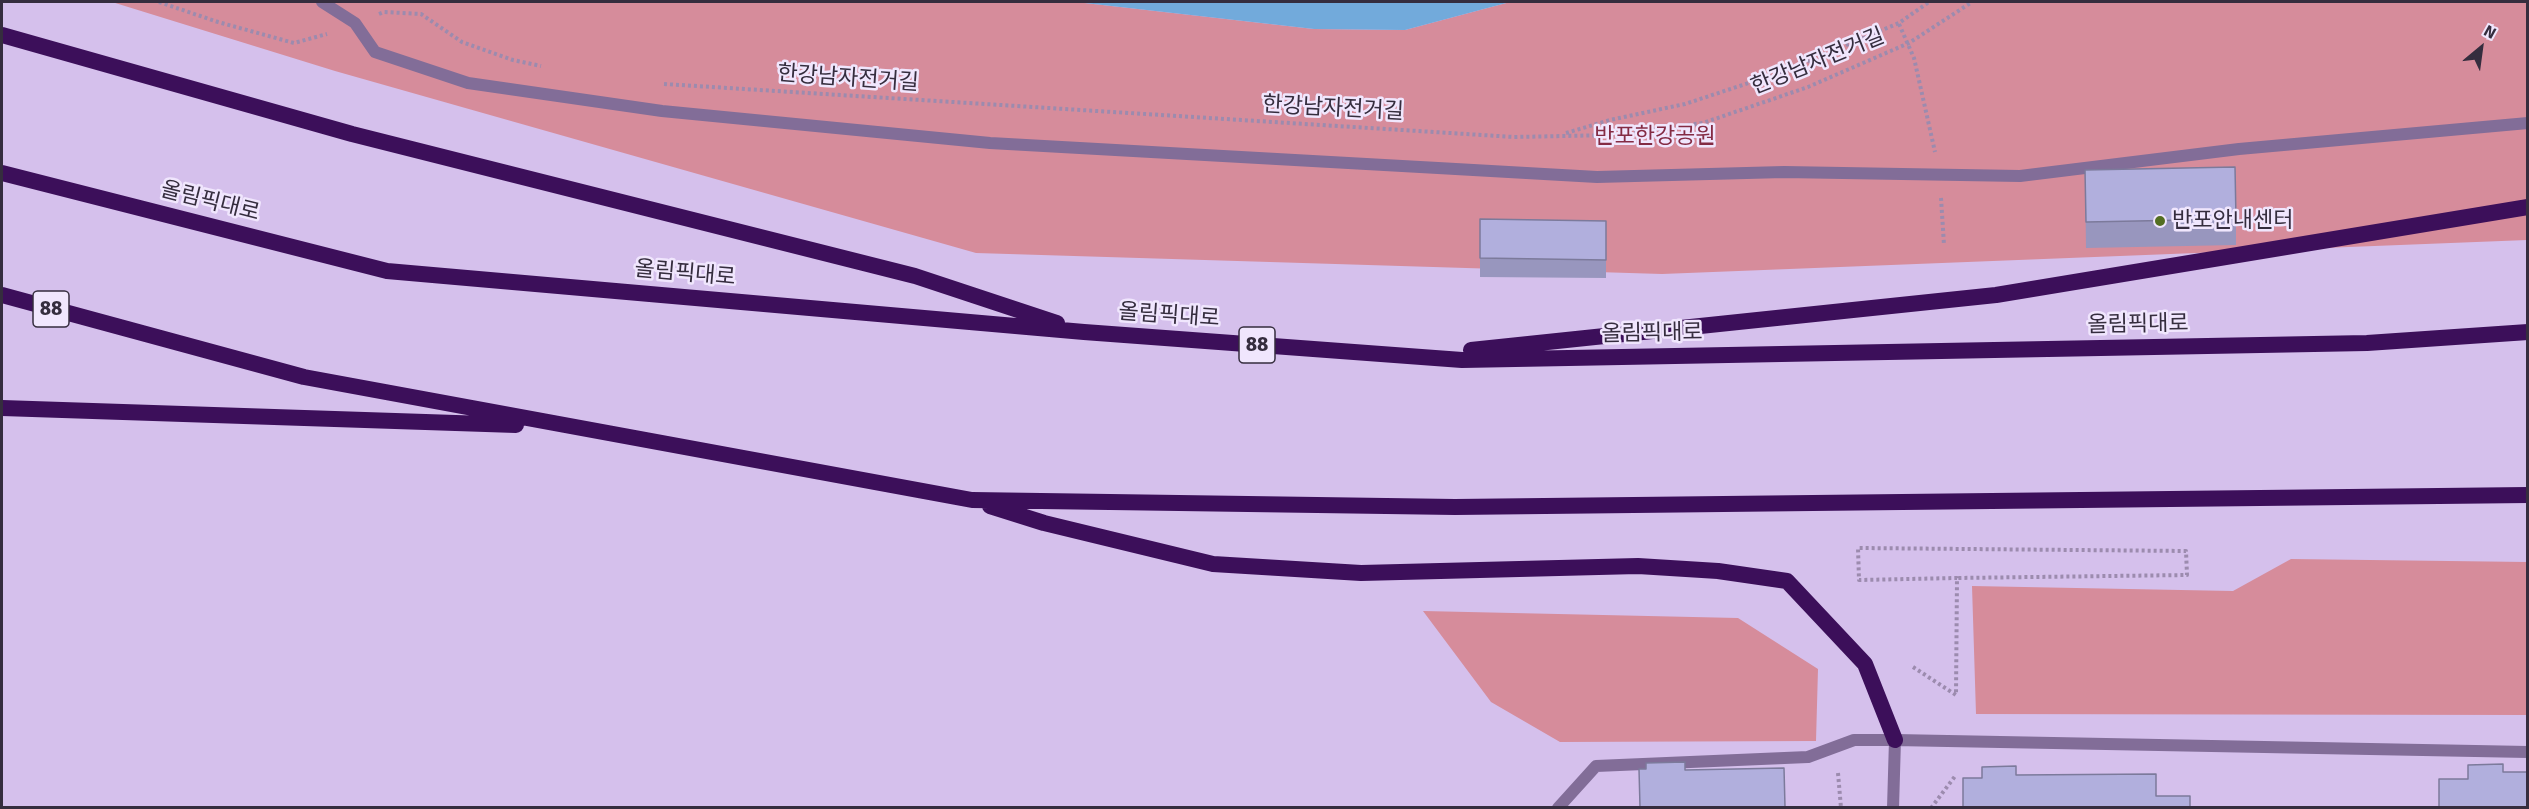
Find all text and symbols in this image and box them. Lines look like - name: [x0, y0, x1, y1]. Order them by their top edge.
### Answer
- north arrow: [2451, 18, 2511, 78]
- text: N: [2480, 21, 2499, 44]
- street label: 한강남자전거길: [1747, 23, 1889, 101]
- street label: 한강남자전거길: [776, 61, 920, 97]
- street label: 한강남자전거길: [1262, 92, 1404, 126]
- park label: 반포한강공원: [1594, 124, 1716, 150]
- street label: 올림픽대로: [158, 177, 262, 227]
- place label: 반포안내센터: [2172, 208, 2293, 234]
- marker: 반포안내센터: [2153, 214, 2167, 228]
- street label: 올림픽대로: [633, 256, 737, 292]
- road number: 88: [33, 291, 69, 327]
- street label: 올림픽대로: [1118, 299, 1220, 333]
- street label: 올림픽대로: [2087, 311, 2189, 339]
- street label: 올림픽대로: [1601, 320, 1703, 348]
- road number: 88: [1239, 327, 1275, 363]

